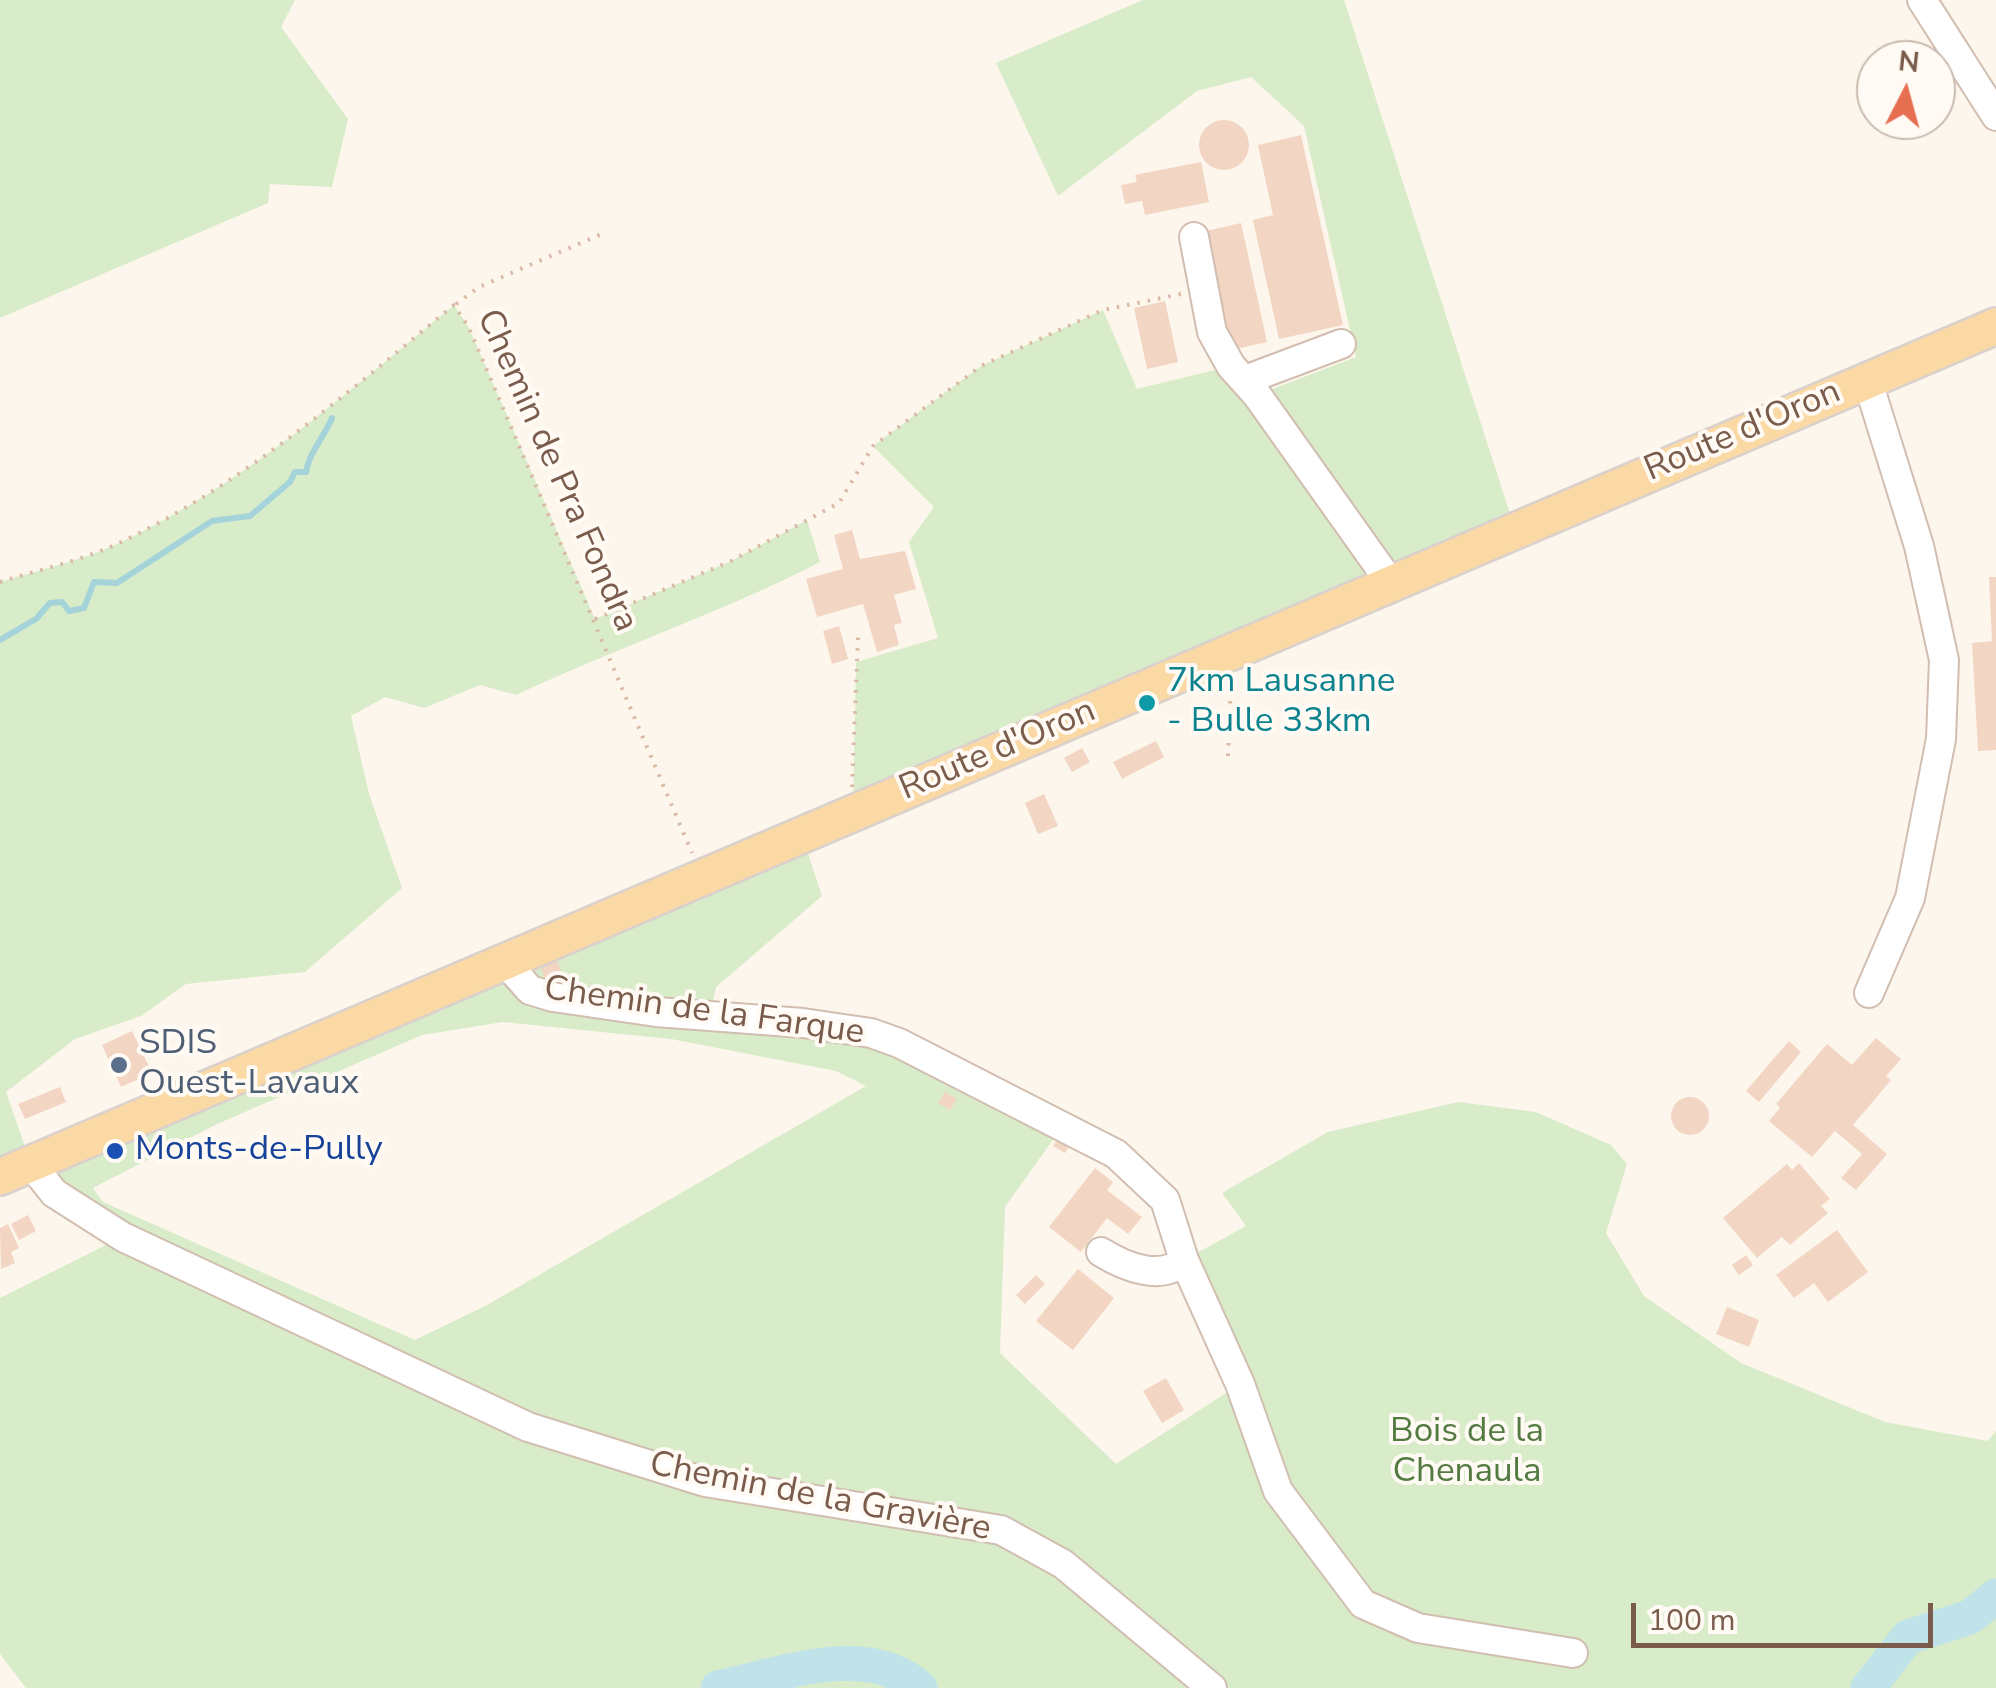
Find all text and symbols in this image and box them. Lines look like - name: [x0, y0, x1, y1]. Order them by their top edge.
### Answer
- north arrow: [1856, 40, 1956, 140]
- text: N: [1897, 42, 1921, 82]
- street label: Chemin de Pra Fondra: [466, 304, 646, 638]
- street label: Route d'Oron: [1639, 372, 1847, 492]
- place label: 7km Lausanne - Bulle 33km: [1167, 662, 1395, 744]
- street label: Route d'Oron: [894, 691, 1102, 811]
- marker: 7km Lausanne - Bulle 33km: [1136, 692, 1158, 714]
- street label: Chemin de la Farque: [541, 969, 867, 1055]
- place label: SDIS Ouest-Lavaux: [139, 1024, 359, 1106]
- marker: SDIS Ouest-Lavaux: [108, 1054, 130, 1076]
- place label: Monts-de-Pully: [135, 1130, 383, 1172]
- marker: Monts-de-Pully: [104, 1140, 126, 1162]
- park label: Bois de la Chenaula: [1390, 1412, 1544, 1494]
- street label: Chemin de la Gravière: [646, 1444, 994, 1552]
- scale bar: [1636, 1583, 1938, 1645]
- text: 100 m: [1648, 1600, 1735, 1641]

